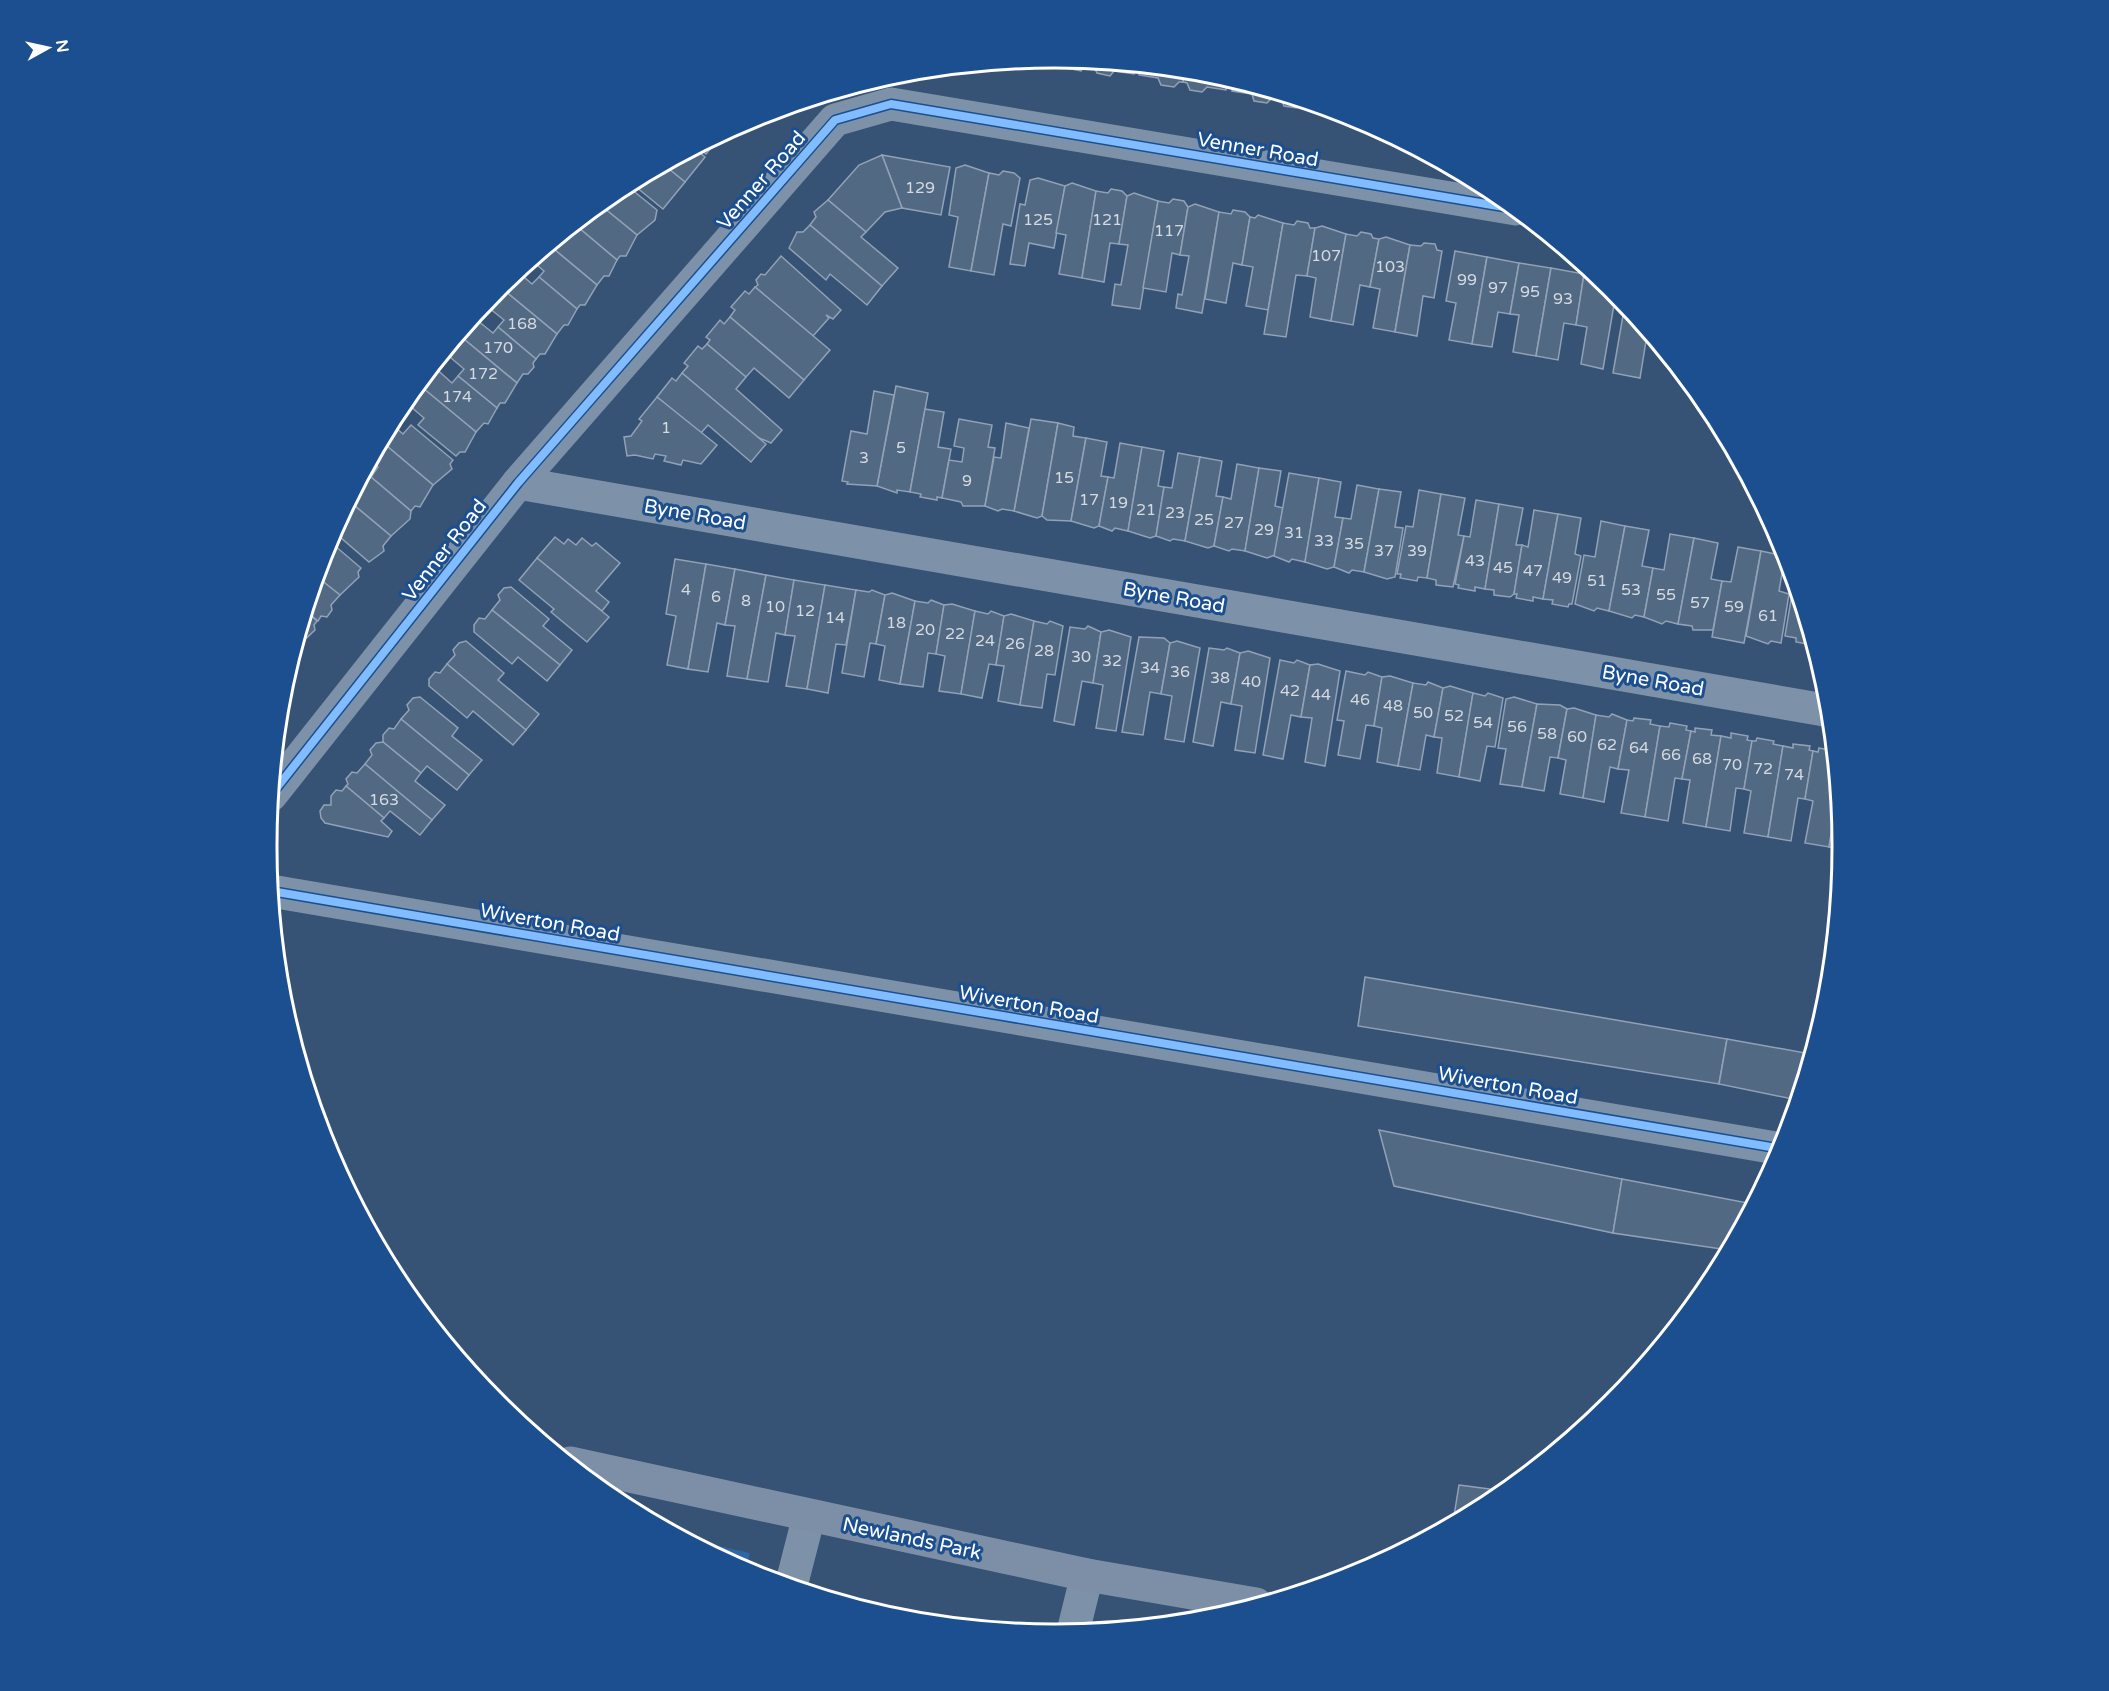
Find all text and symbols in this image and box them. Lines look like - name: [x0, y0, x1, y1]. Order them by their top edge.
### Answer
- north arrow: [18, 18, 78, 78]
- text: N: [51, 38, 73, 54]
- street label: Venner Road: [712, 126, 811, 235]
- street label: Venner Road: [1195, 127, 1320, 172]
- house number: 129: [905, 178, 935, 198]
- house number: 125: [1023, 210, 1053, 230]
- house number: 121: [1092, 210, 1122, 230]
- house number: 117: [1154, 221, 1184, 241]
- house number: 107: [1311, 246, 1341, 266]
- house number: 103: [1375, 257, 1405, 277]
- house number: 99: [1457, 270, 1477, 290]
- house number: 97: [1488, 278, 1508, 298]
- house number: 95: [1520, 282, 1540, 302]
- house number: 93: [1553, 289, 1573, 309]
- house number: 168: [507, 314, 537, 334]
- house number: 170: [483, 338, 513, 358]
- house number: 172: [468, 364, 498, 384]
- house number: 174: [442, 387, 472, 407]
- house number: 1: [661, 418, 671, 438]
- house number: 5: [896, 438, 906, 458]
- house number: 3: [859, 448, 869, 468]
- house number: 15: [1054, 468, 1074, 488]
- house number: 9: [962, 471, 972, 491]
- house number: 17: [1079, 490, 1099, 510]
- house number: 19: [1108, 493, 1128, 513]
- street label: Byne Road: [642, 494, 748, 536]
- street label: Venner Road: [397, 495, 492, 606]
- house number: 21: [1136, 500, 1156, 520]
- house number: 23: [1165, 503, 1185, 523]
- house number: 25: [1194, 510, 1214, 530]
- house number: 27: [1224, 513, 1244, 533]
- house number: 29: [1254, 520, 1274, 540]
- house number: 31: [1284, 523, 1304, 543]
- house number: 33: [1314, 531, 1334, 551]
- house number: 35: [1344, 534, 1364, 554]
- house number: 37: [1374, 541, 1394, 561]
- house number: 39: [1407, 541, 1427, 561]
- house number: 43: [1465, 551, 1485, 571]
- house number: 45: [1493, 558, 1513, 578]
- house number: 47: [1523, 561, 1543, 581]
- house number: 49: [1552, 568, 1572, 588]
- house number: 51: [1587, 571, 1607, 591]
- street label: Byne Road: [1121, 577, 1227, 619]
- house number: 4: [681, 580, 691, 600]
- house number: 53: [1621, 580, 1641, 600]
- house number: 55: [1656, 585, 1676, 605]
- house number: 6: [711, 587, 721, 607]
- house number: 8: [741, 591, 751, 611]
- house number: 57: [1690, 593, 1710, 613]
- house number: 10: [765, 597, 785, 617]
- house number: 59: [1724, 597, 1744, 617]
- house number: 12: [795, 601, 815, 621]
- house number: 61: [1758, 606, 1778, 626]
- house number: 14: [825, 608, 845, 628]
- house number: 18: [886, 613, 906, 633]
- house number: 20: [915, 620, 935, 640]
- house number: 22: [945, 624, 965, 644]
- house number: 24: [975, 631, 995, 651]
- house number: 26: [1005, 634, 1025, 654]
- house number: 28: [1034, 641, 1054, 661]
- house number: 30: [1071, 647, 1091, 667]
- house number: 32: [1102, 651, 1122, 671]
- house number: 34: [1140, 658, 1160, 678]
- street label: Byne Road: [1600, 660, 1706, 702]
- house number: 36: [1170, 662, 1190, 682]
- house number: 38: [1210, 668, 1230, 688]
- house number: 40: [1241, 672, 1261, 692]
- house number: 42: [1280, 681, 1300, 701]
- house number: 44: [1311, 685, 1331, 705]
- house number: 46: [1350, 690, 1370, 710]
- house number: 48: [1383, 696, 1403, 716]
- house number: 50: [1413, 703, 1433, 723]
- house number: 52: [1444, 706, 1464, 726]
- house number: 54: [1473, 713, 1493, 733]
- house number: 56: [1507, 717, 1527, 737]
- house number: 58: [1537, 724, 1557, 744]
- house number: 60: [1567, 727, 1587, 747]
- house number: 62: [1597, 735, 1617, 755]
- house number: 64: [1629, 738, 1649, 758]
- house number: 66: [1661, 745, 1681, 765]
- house number: 68: [1692, 749, 1712, 769]
- house number: 70: [1722, 755, 1742, 775]
- house number: 72: [1753, 759, 1773, 779]
- house number: 74: [1784, 765, 1804, 785]
- house number: 163: [369, 790, 399, 810]
- street label: Wiverton Road: [478, 899, 622, 947]
- street label: Wiverton Road: [957, 981, 1101, 1029]
- street label: Wiverton Road: [1436, 1062, 1580, 1110]
- street label: Newlands Park: [840, 1513, 984, 1565]

